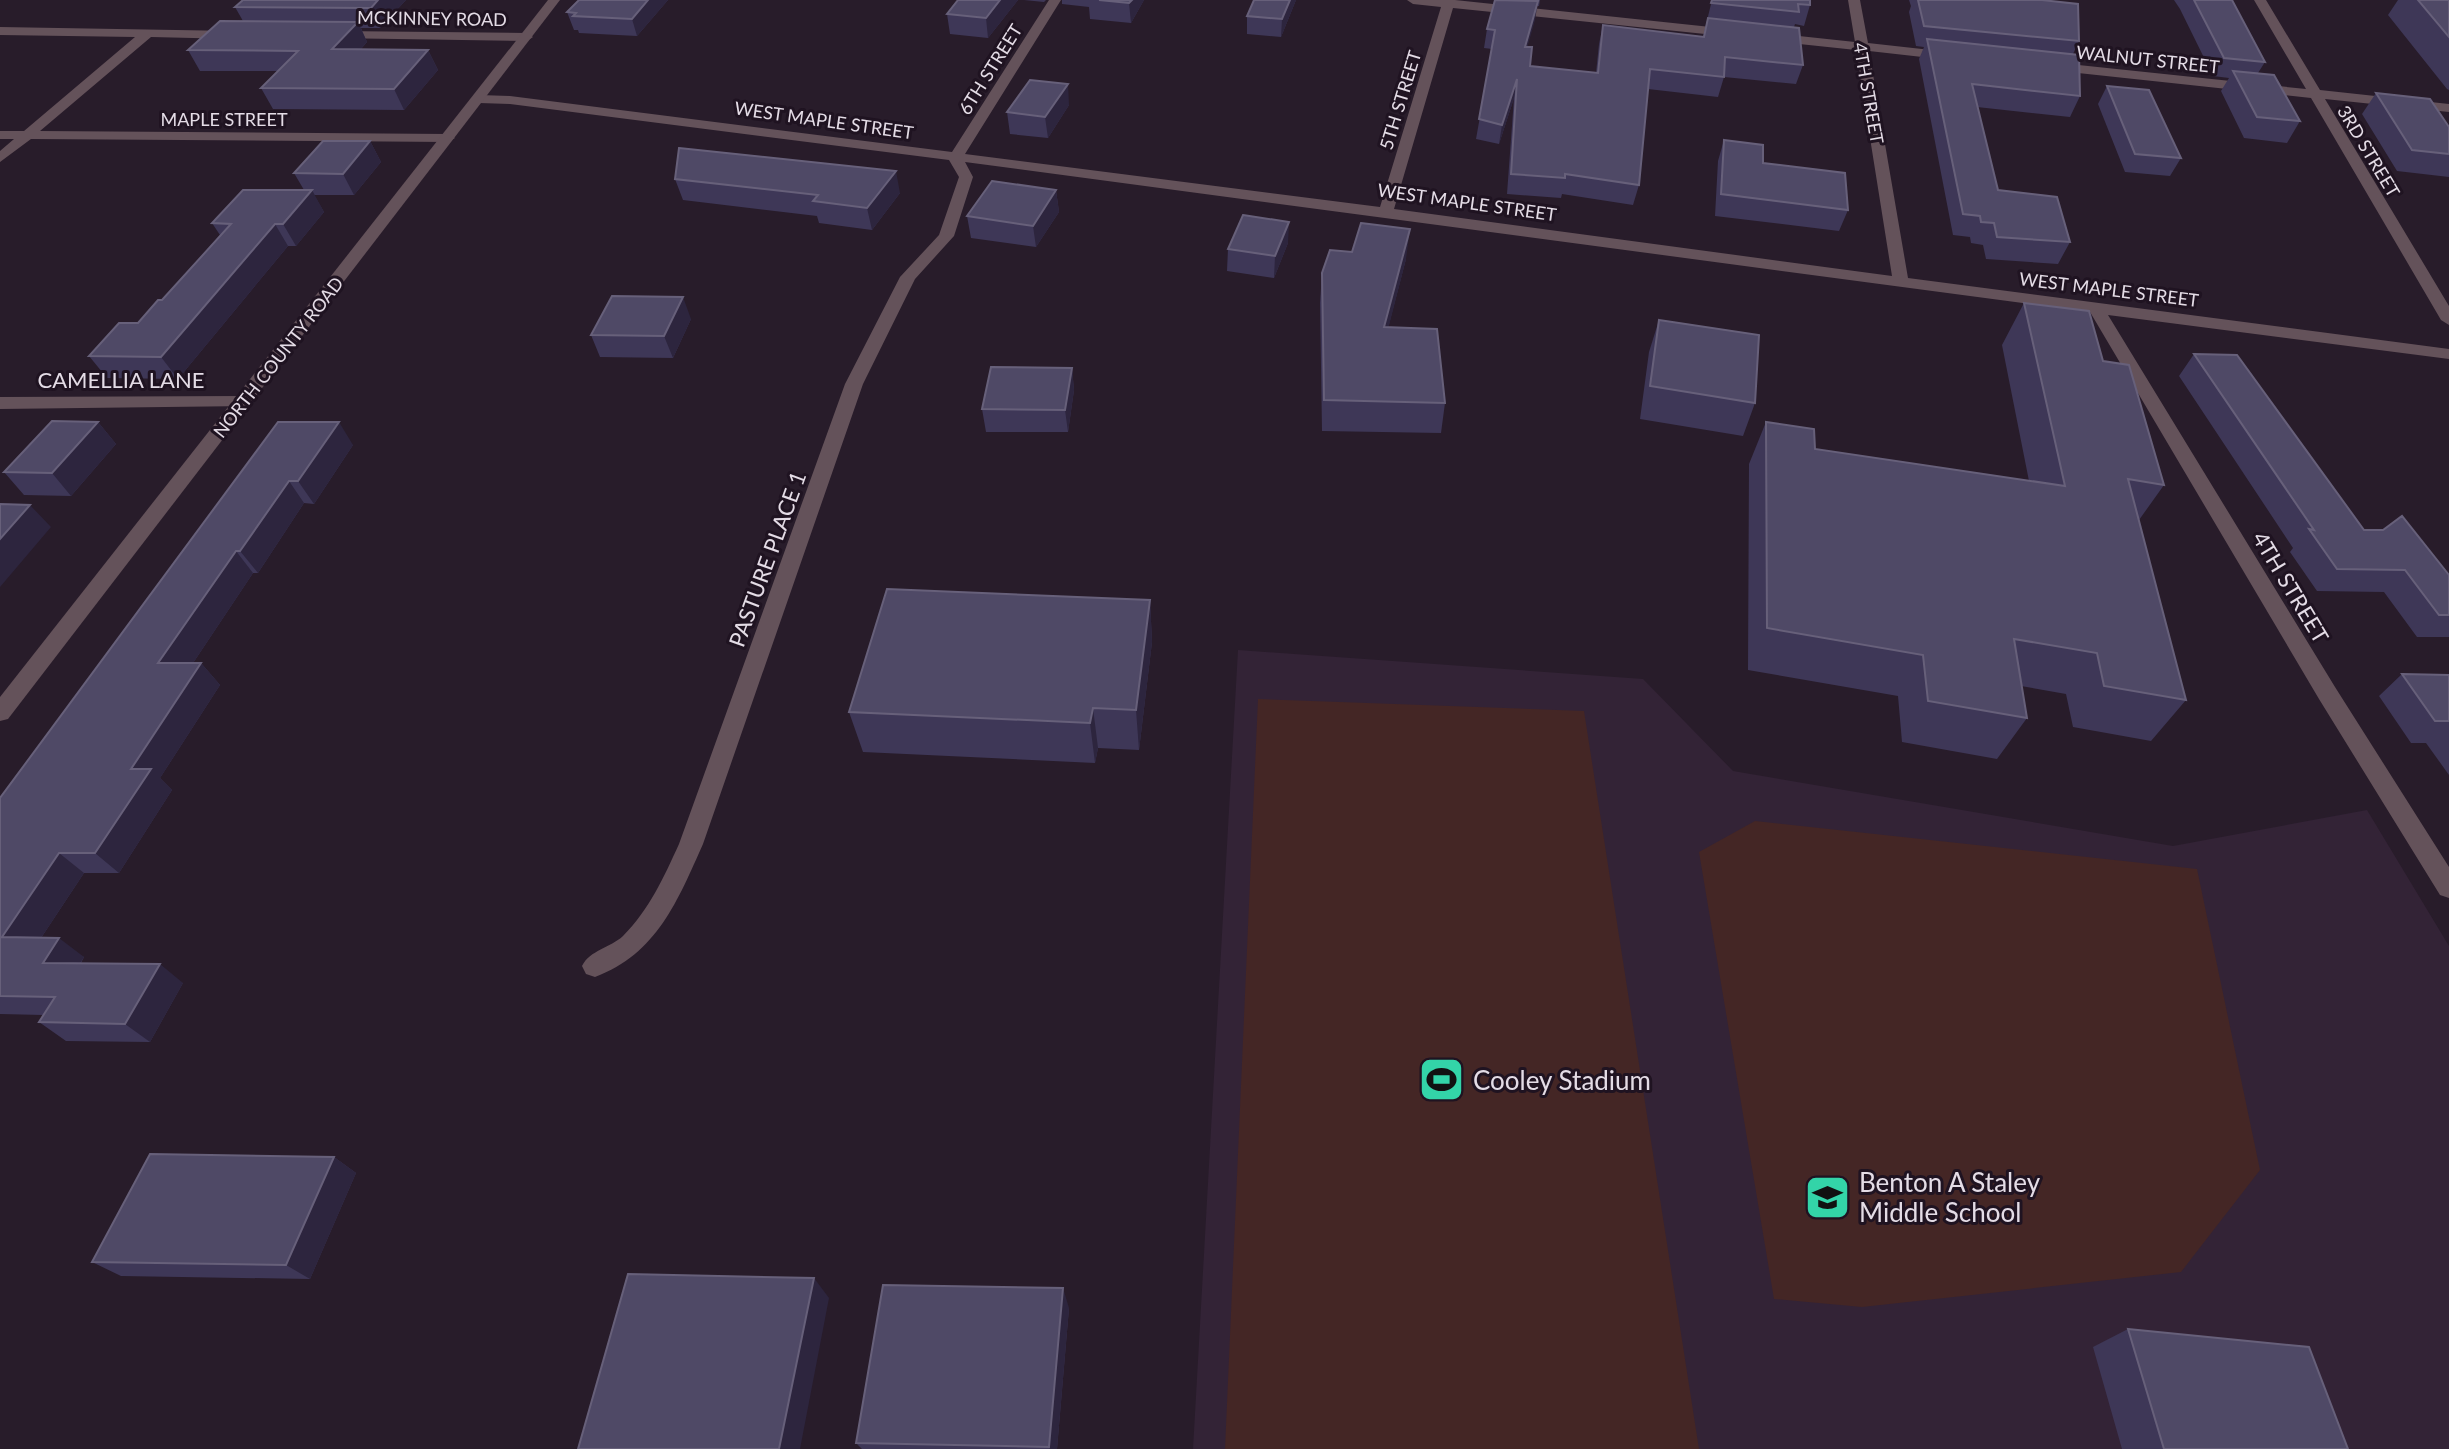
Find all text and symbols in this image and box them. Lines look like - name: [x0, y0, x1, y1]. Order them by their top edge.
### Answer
- street label: MCKINNEY ROAD: [357, 6, 507, 30]
- street label: 6TH STREET: [954, 19, 1027, 118]
- street label: 4TH STREET: [1849, 41, 1889, 146]
- street label: WALNUT STREET: [2075, 41, 2221, 78]
- street label: 5TH STREET: [1374, 47, 1426, 152]
- street label: WEST MAPLE STREET: [733, 97, 915, 144]
- street label: 3RD STREET: [2333, 101, 2405, 201]
- street label: MAPLE STREET: [160, 108, 288, 130]
- street label: WEST MAPLE STREET: [1376, 179, 1558, 226]
- street label: WEST MAPLE STREET: [2018, 267, 2200, 311]
- street label: NORTH COUNTY ROAD: [208, 272, 348, 442]
- street label: CAMELLIA LANE: [38, 366, 204, 393]
- street label: PASTURE PLACE 1: [723, 467, 811, 651]
- street label: 4TH STREET: [2247, 526, 2335, 648]
- sports icon: Cooley Stadium: [1418, 1056, 1466, 1104]
- place label: Cooley Stadium: [1473, 1064, 1651, 1096]
- place label: Benton A Staley Middle School: [1859, 1166, 2041, 1228]
- school or university icon: Benton A Staley Middle School: [1804, 1173, 1852, 1221]

